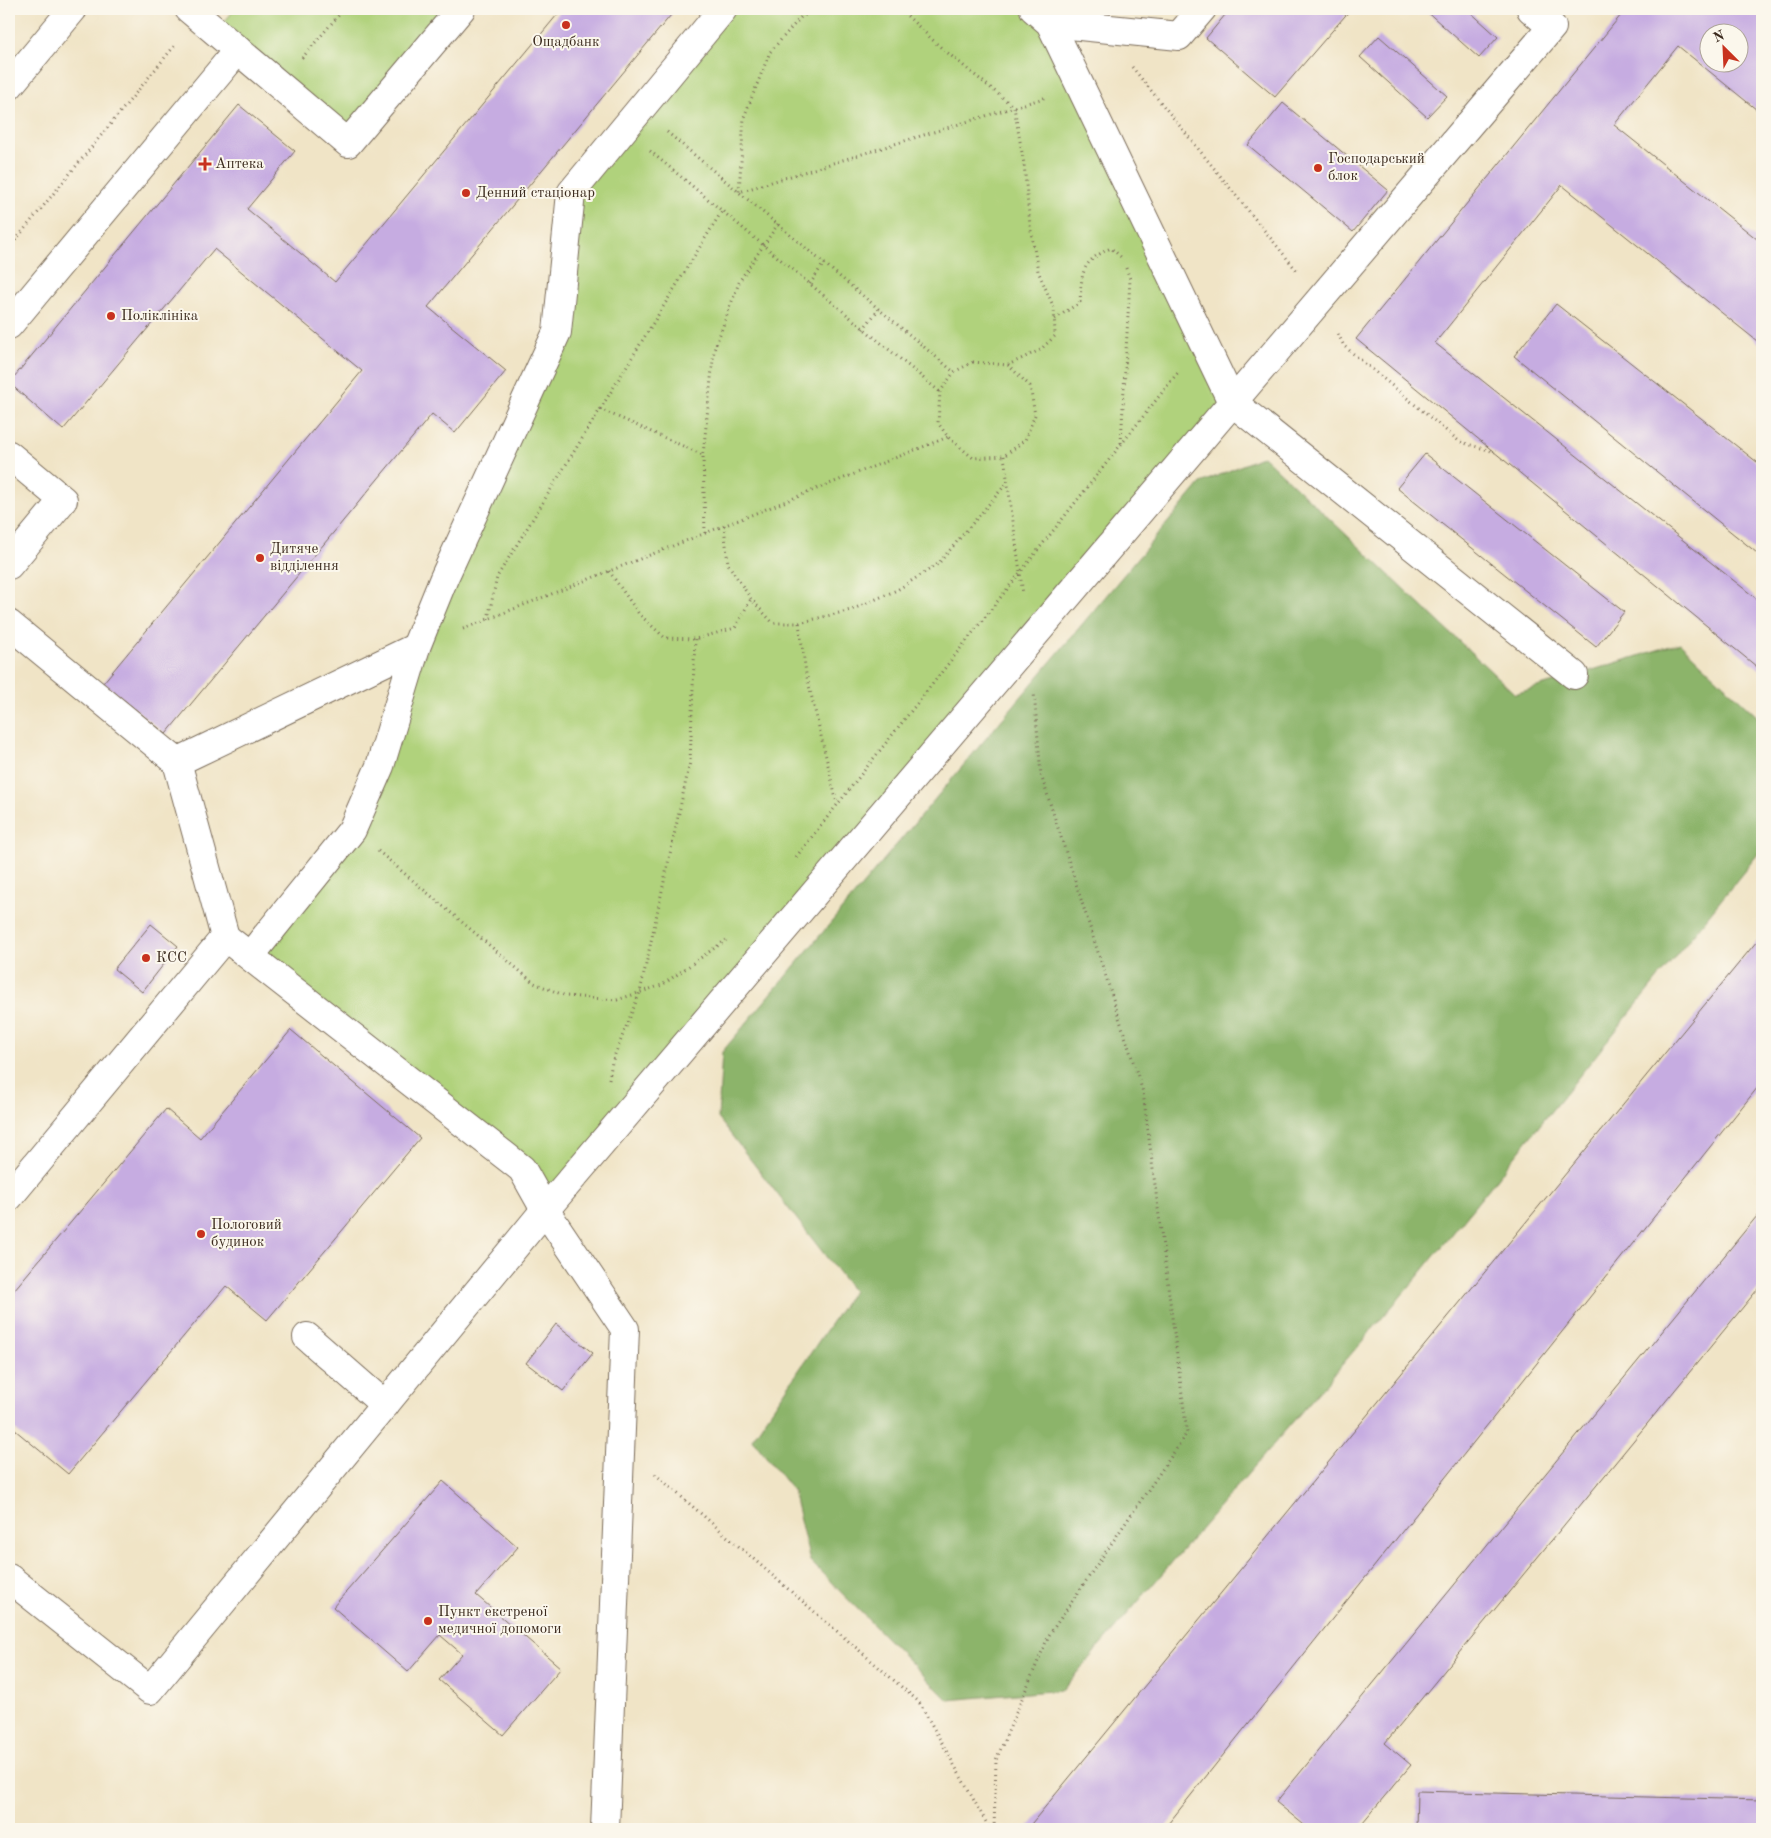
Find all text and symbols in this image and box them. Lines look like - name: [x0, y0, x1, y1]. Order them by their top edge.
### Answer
- marker: Ощадбанк: [560, 19, 572, 31]
- north arrow: [1698, 22, 1748, 72]
- text: N: [1711, 28, 1727, 46]
- place label: Ощадбанк: [532, 35, 600, 50]
- place label: Господарський блок: [1328, 152, 1425, 184]
- place label: Аптека: [215, 157, 264, 172]
- marker: Аптека: [199, 158, 211, 170]
- marker: Господарський блок: [1312, 162, 1324, 174]
- place label: Денний стаціонар: [476, 186, 595, 201]
- marker: Денний стаціонар: [460, 187, 472, 199]
- place label: Поліклініка: [121, 309, 199, 324]
- marker: Поліклініка: [105, 310, 117, 322]
- place label: Дитяче відділення: [270, 542, 339, 574]
- marker: Дитяче відділення: [254, 552, 266, 564]
- place label: КСС: [156, 951, 187, 966]
- marker: КСС: [140, 952, 152, 964]
- place label: Пологовий будинок: [211, 1218, 282, 1250]
- marker: Пологовий будинок: [195, 1228, 207, 1240]
- place label: Пункт екстреної медичної допомоги: [438, 1605, 562, 1637]
- marker: Пункт екстреної медичної допомоги: [422, 1615, 434, 1627]

